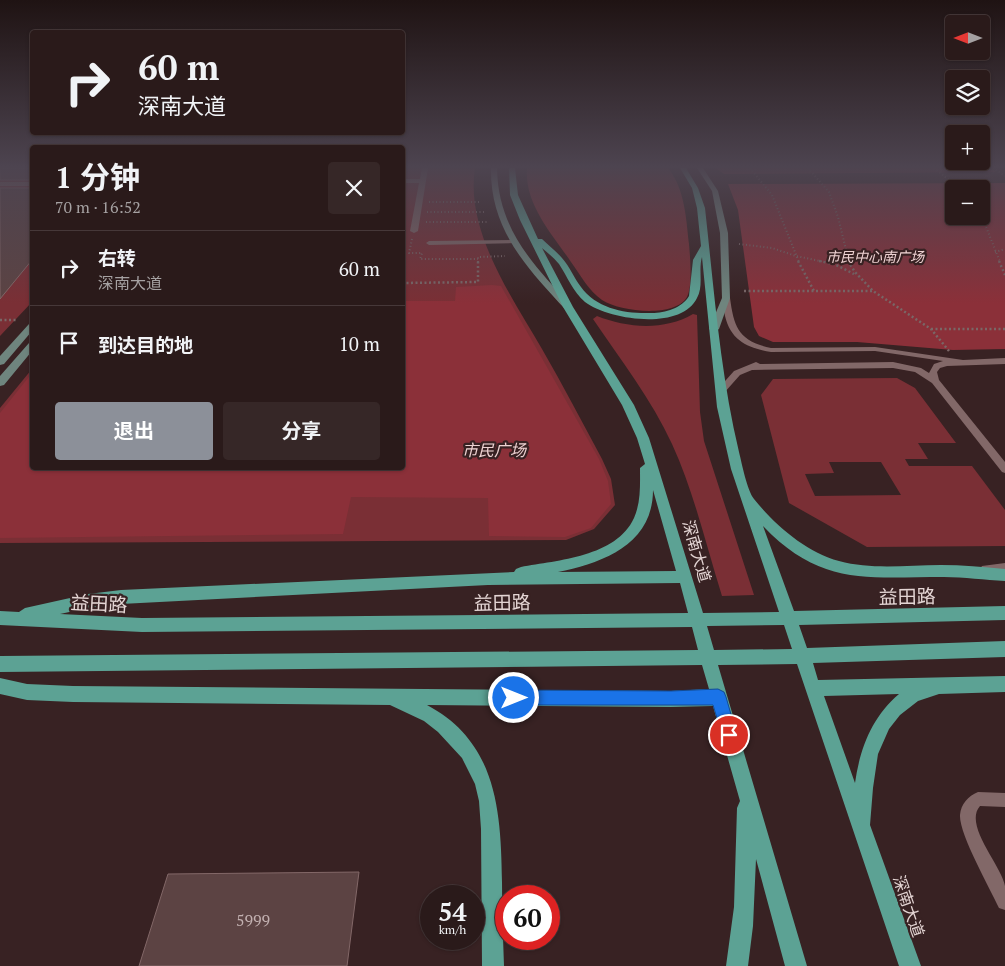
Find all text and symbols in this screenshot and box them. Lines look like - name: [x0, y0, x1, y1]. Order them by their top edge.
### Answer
- north arrow: [945, 15, 990, 60]
- map controls: [945, 15, 990, 225]
- text: 60 m: [138, 44, 219, 90]
- icon: right: [55, 50, 120, 115]
- button: layers: [945, 70, 990, 115]
- text: 深南大道: [138, 91, 226, 120]
- button: +: [945, 125, 990, 170]
- text: 1 分钟: [55, 157, 140, 197]
- button: close: [328, 162, 380, 214]
- button: −: [945, 180, 990, 225]
- text: 70 m · 16:52: [55, 196, 141, 218]
- text: 右转: [98, 245, 136, 270]
- park label: 市民中心南广场: [826, 247, 925, 266]
- icon: right: [55, 254, 83, 282]
- text: 60 m: [339, 256, 380, 281]
- text: 深南大道: [98, 272, 162, 294]
- icon: arrive: [55, 329, 83, 357]
- text: 10 m: [339, 331, 380, 356]
- text: 到达目的地: [98, 332, 193, 357]
- button: 退出: [55, 402, 213, 460]
- button: 分享: [223, 402, 380, 460]
- park label: 市民广场: [462, 439, 528, 461]
- street label: 深南大道: [678, 517, 716, 585]
- street label: 益田路: [878, 583, 936, 609]
- street label: 益田路: [70, 589, 128, 617]
- street label: 益田路: [473, 589, 531, 615]
- position arrow: [487, 671, 539, 723]
- pin: [708, 714, 750, 756]
- icon: arrive: [715, 721, 743, 749]
- street label: 深南大道: [888, 872, 930, 940]
- speed limit sign: 60: [495, 885, 560, 950]
- text: 54: [438, 895, 467, 928]
- house number: 5999: [236, 909, 270, 931]
- text: km/h: [439, 922, 466, 937]

